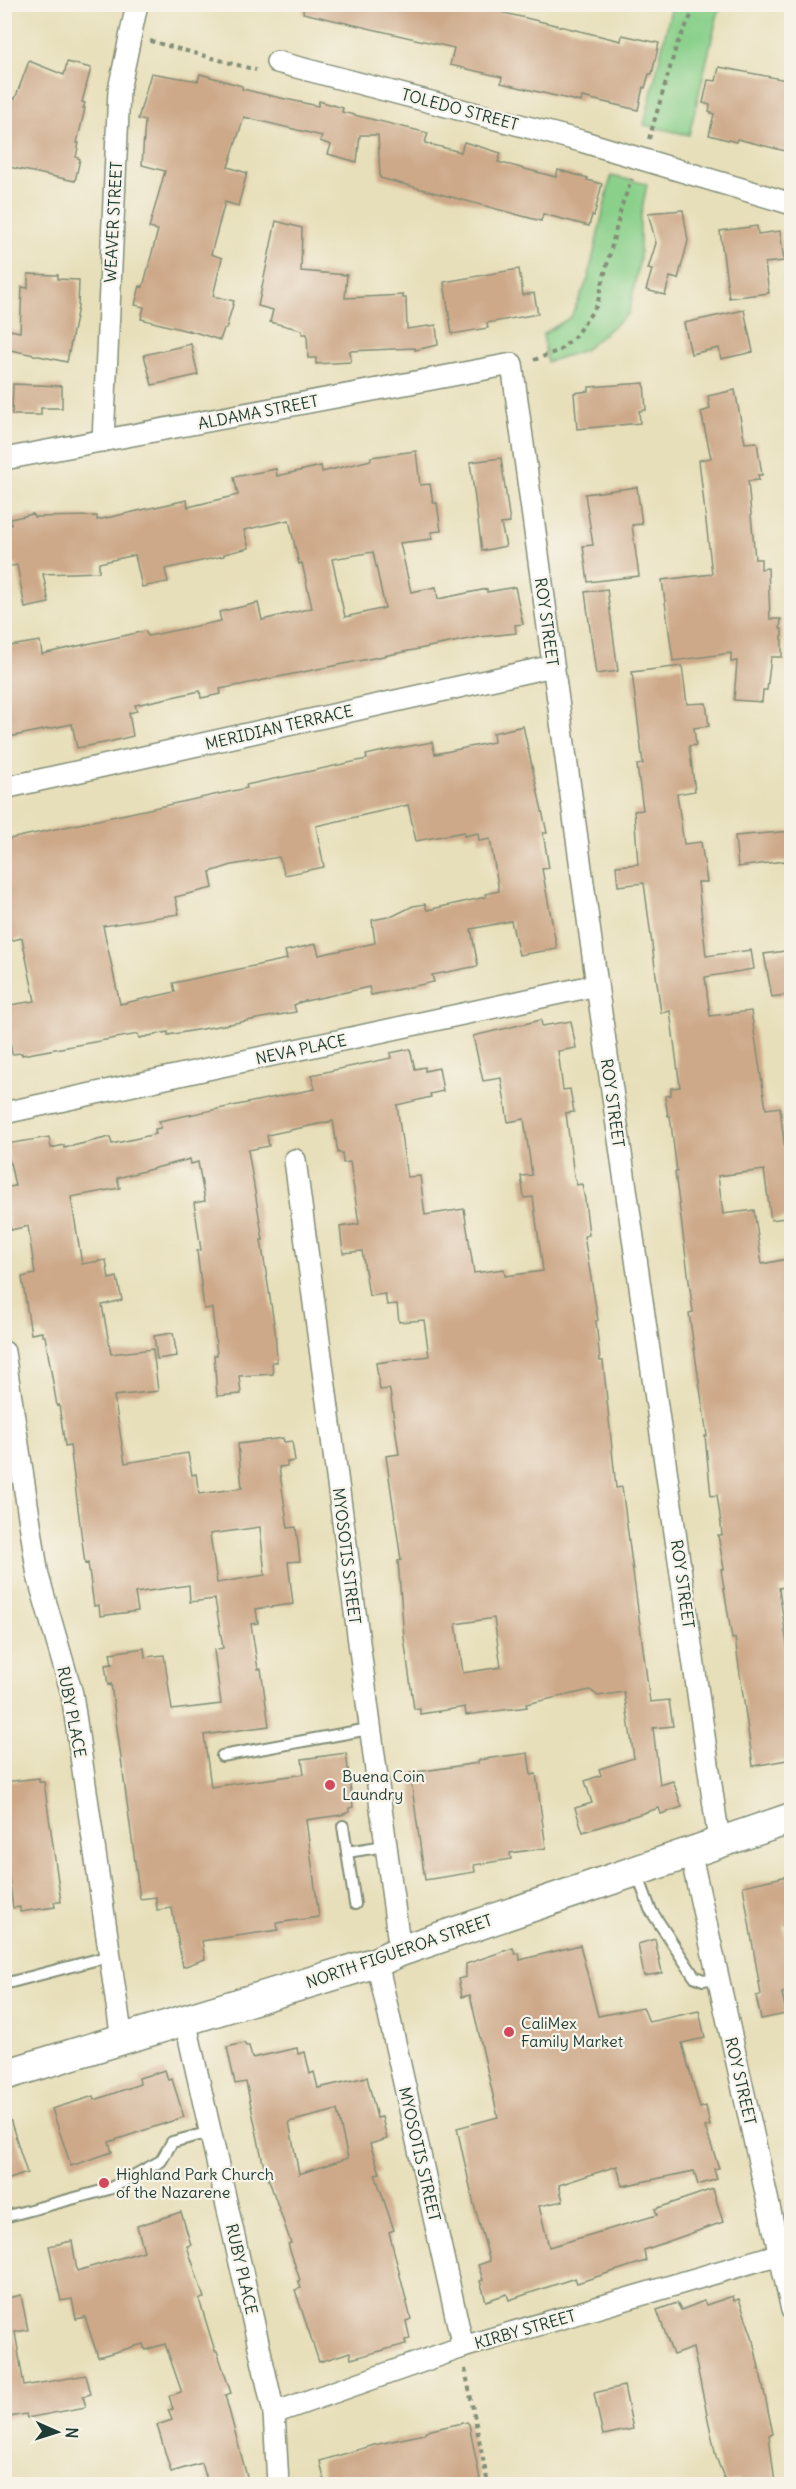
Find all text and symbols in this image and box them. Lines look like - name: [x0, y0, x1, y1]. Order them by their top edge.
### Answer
- street label: TOLEDO STREET: [399, 84, 521, 134]
- street label: WEAVER STREET: [100, 161, 126, 283]
- street label: ALDAMA STREET: [196, 391, 320, 433]
- street label: ROY STREET: [531, 576, 563, 668]
- street label: MERIDIAN TERRACE: [203, 700, 355, 754]
- street label: NEVA PLACE: [254, 1030, 348, 1068]
- street label: ROY STREET: [597, 1057, 629, 1149]
- street label: MYOSOTIS STREET: [329, 1487, 365, 1625]
- street label: ROY STREET: [667, 1538, 699, 1630]
- street label: RUBY PLACE: [53, 1665, 91, 1759]
- place label: Buena Coin Laundry: [342, 1766, 425, 1804]
- marker: Buena Coin Laundry: [323, 1778, 337, 1792]
- street label: NORTH FIGUEROA STREET: [303, 1910, 495, 1992]
- place label: CaliMex Family Market: [521, 2013, 624, 2051]
- marker: CaliMex Family Market: [502, 2025, 516, 2039]
- street label: ROY STREET: [721, 2035, 761, 2127]
- street label: MYOSOTIS STREET: [395, 2085, 445, 2223]
- place label: Highland Park Church of the Nazarene: [116, 2164, 274, 2202]
- marker: Highland Park Church of the Nazarene: [97, 2176, 111, 2190]
- street label: RUBY PLACE: [222, 2222, 262, 2316]
- street label: KIRBY STREET: [472, 2305, 578, 2353]
- north arrow: [27, 2402, 87, 2462]
- text: N: [62, 2427, 82, 2439]

